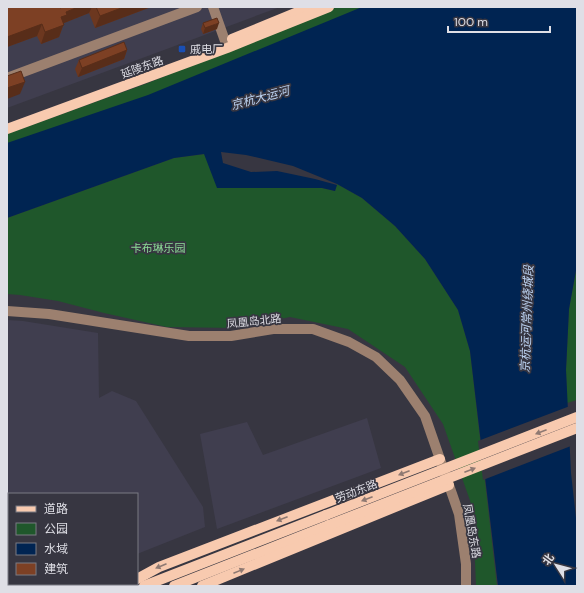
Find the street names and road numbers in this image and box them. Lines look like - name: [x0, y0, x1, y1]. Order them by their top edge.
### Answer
- street label: 延陵东路: [119, 53, 165, 81]
- street label: 凤凰岛北路: [226, 311, 282, 331]
- street label: 劳动东路: [333, 477, 379, 505]
- street label: 凤凰岛东路: [460, 503, 484, 559]

